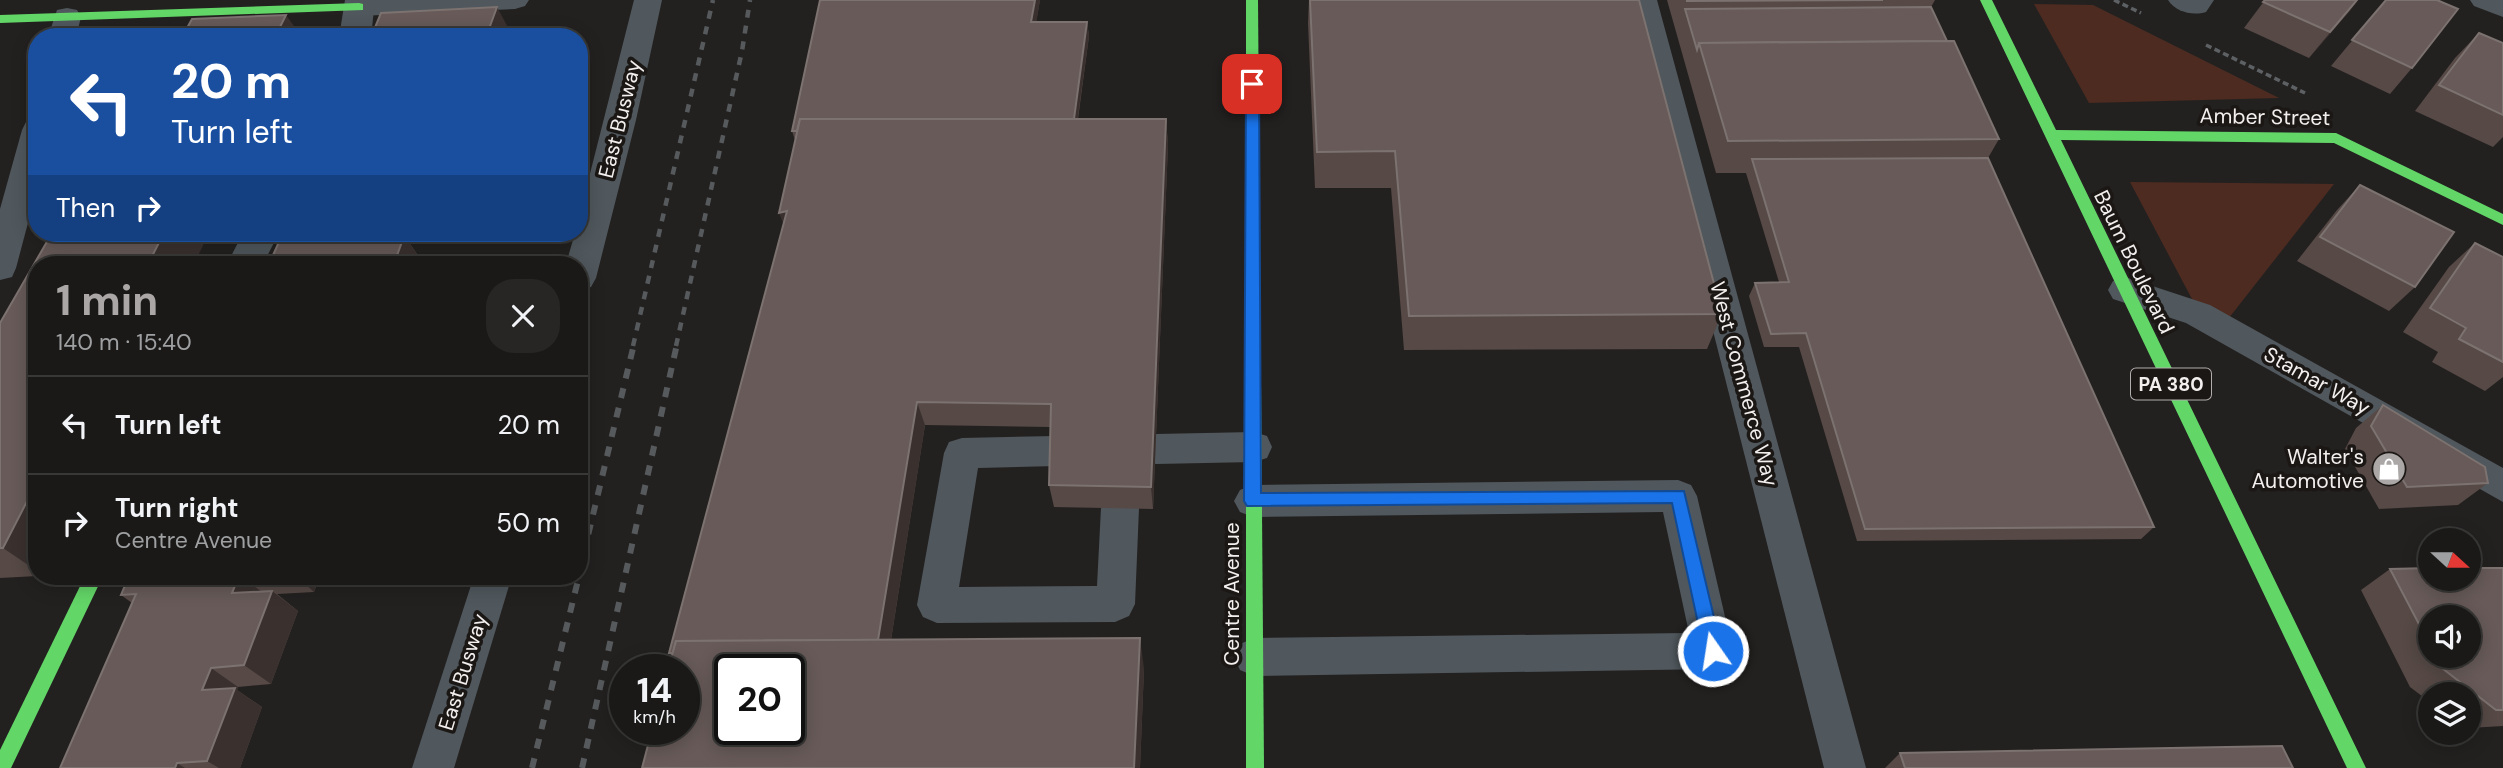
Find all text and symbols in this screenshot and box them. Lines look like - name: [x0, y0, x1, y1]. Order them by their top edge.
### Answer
- text: 20 m: [171, 49, 291, 113]
- pin: [1222, 54, 1282, 114]
- icon: left: [56, 56, 147, 147]
- street label: East Busway: [592, 57, 648, 181]
- icon: arrive: [1233, 65, 1271, 103]
- street label: Amber Street: [2199, 102, 2331, 132]
- text: Turn left: [171, 111, 293, 153]
- street label: Baum Boulevard: [2087, 186, 2181, 338]
- icon: right: [129, 189, 167, 227]
- text: Then: [56, 191, 115, 225]
- text: 1 min: [56, 273, 158, 328]
- button: close: [486, 279, 560, 353]
- street label: West Commerce Way: [1703, 279, 1785, 490]
- text: 140 m · 15:40: [56, 327, 192, 357]
- street label: Stamar Way: [2259, 340, 2375, 422]
- road number: PA 380: [2131, 368, 2211, 400]
- icon: left: [56, 406, 94, 444]
- text: Turn left: [115, 408, 222, 442]
- text: 20 m: [497, 408, 560, 442]
- place label: Walter's Automotive: [2251, 443, 2364, 495]
- shop icon: Walter's Automotive: [2370, 450, 2408, 488]
- text: Turn right: [115, 491, 239, 525]
- icon: right: [56, 504, 94, 542]
- text: 50 m: [496, 506, 560, 540]
- street label: Centre Avenue: [1218, 522, 1246, 666]
- text: Centre Avenue: [115, 525, 272, 555]
- north arrow: [2418, 528, 2482, 592]
- map controls: [2418, 528, 2481, 745]
- button: sound: [2418, 605, 2481, 668]
- street label: East Busway: [432, 610, 494, 734]
- position arrow: [1676, 614, 1750, 688]
- speed limit sign: 20: [714, 654, 805, 745]
- text: 14: [637, 667, 672, 713]
- button: layers: [2418, 682, 2481, 745]
- text: km/h: [633, 705, 676, 729]

